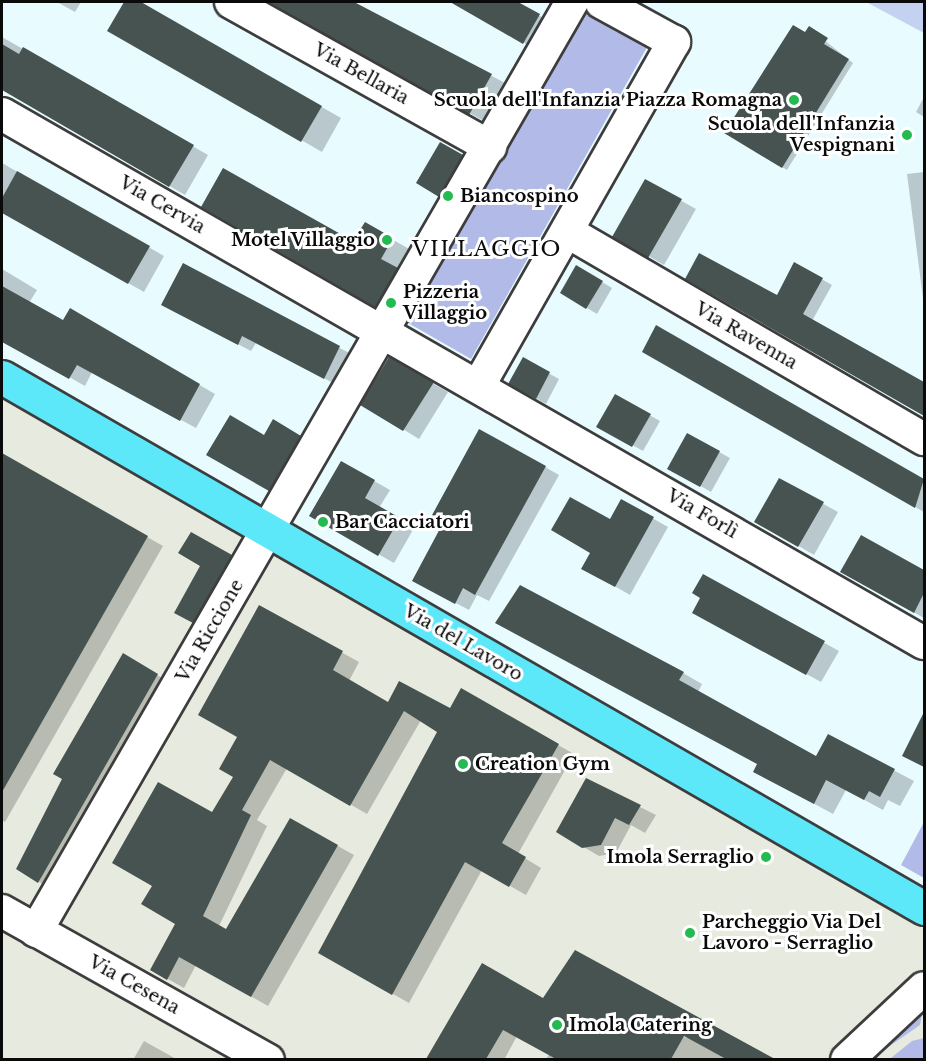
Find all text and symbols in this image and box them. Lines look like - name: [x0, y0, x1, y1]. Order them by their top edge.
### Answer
- street label: Via Bellaria: [310, 39, 412, 109]
- place label: Scuola dell'Infanzia Piazza Romagna: [434, 89, 782, 111]
- marker: Scuola dell'Infanzia Piazza Romagna: [787, 93, 801, 107]
- place label: Scuola dell'Infanzia Vespignani: [708, 114, 895, 156]
- marker: Scuola dell'Infanzia Vespignani: [900, 128, 914, 142]
- street label: Via Cervia: [115, 172, 209, 238]
- place label: Biancospino: [460, 185, 579, 207]
- marker: Biancospino: [441, 189, 455, 203]
- place label: Motel Villaggio: [230, 229, 375, 251]
- marker: Motel Villaggio: [380, 233, 394, 247]
- district label: VILLAGGIO: [412, 236, 562, 262]
- place label: Pizzeria Villaggio: [403, 282, 487, 324]
- marker: Pizzeria Villaggio: [384, 296, 398, 310]
- street label: Via Ravenna: [691, 298, 801, 374]
- street label: Via Forlì: [662, 485, 742, 543]
- place label: Bar Cacciatori: [335, 511, 470, 533]
- marker: Bar Cacciatori: [316, 515, 330, 529]
- street label: Via Riccione: [172, 576, 248, 686]
- street label: Via del Lavoro: [400, 600, 526, 686]
- place label: Creation Gym: [475, 753, 610, 775]
- marker: Creation Gym: [456, 757, 470, 771]
- place label: Imola Serraglio: [607, 846, 754, 868]
- marker: Imola Serraglio: [759, 850, 773, 864]
- place label: Parcheggio Via Del Lavoro - Serraglio: [702, 912, 882, 954]
- marker: Parcheggio Via Del Lavoro - Serraglio: [683, 926, 697, 940]
- street label: Via Cesena: [85, 951, 183, 1019]
- place label: Imola Catering: [569, 1014, 712, 1036]
- marker: Imola Catering: [550, 1018, 564, 1032]

